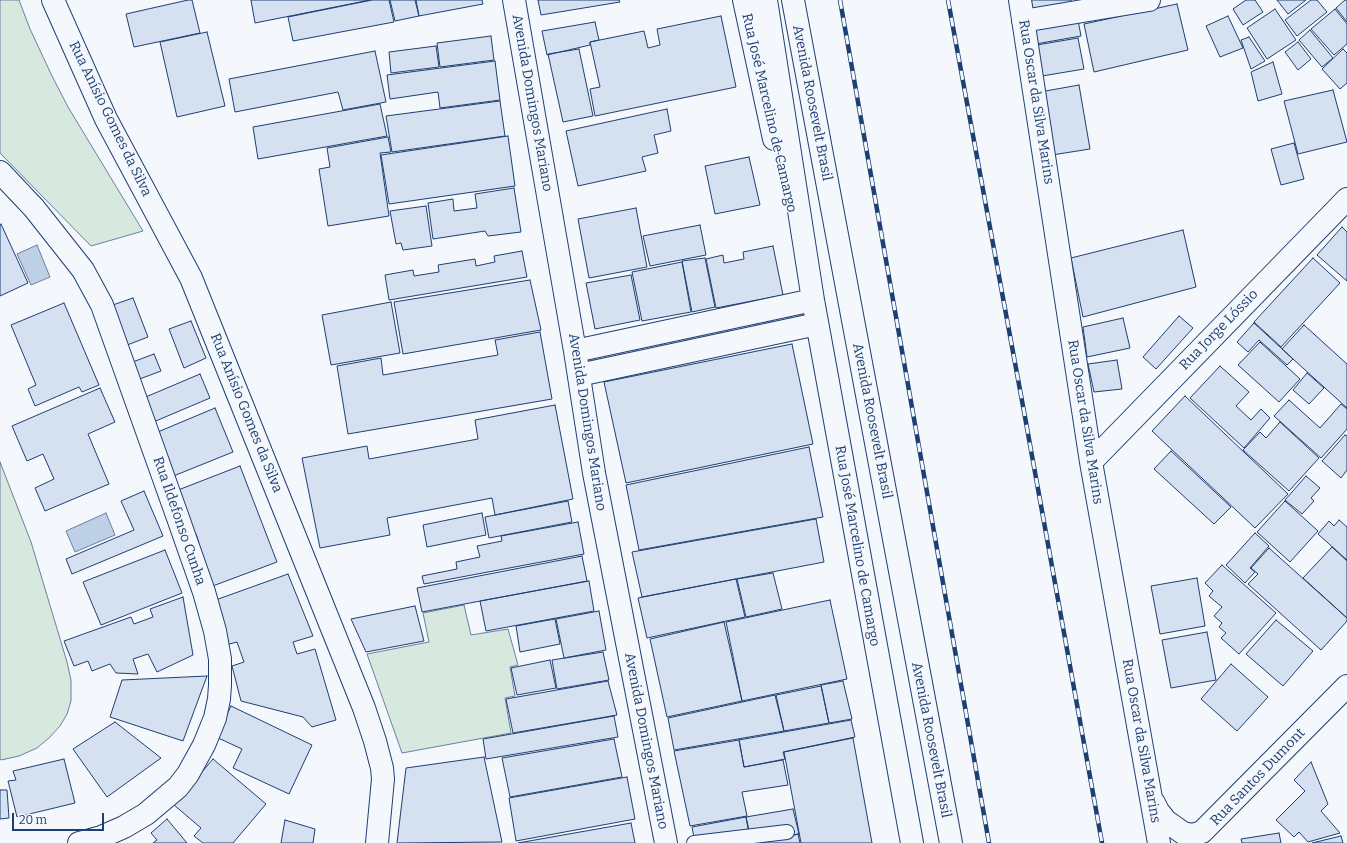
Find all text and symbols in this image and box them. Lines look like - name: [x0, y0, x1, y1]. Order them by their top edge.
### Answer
- street label: Rua José Marcelino de Camargo: [738, 12, 800, 214]
- street label: Avenida Domingos Mariano: [508, 13, 556, 193]
- street label: Rua Oscar da Silva Marins: [1015, 19, 1057, 185]
- street label: Avenida Roosevelt Brasil: [789, 24, 835, 182]
- street label: Rua Anísio Gomes da Silva: [65, 39, 155, 199]
- street label: Rua Jorge Lóssio: [1176, 286, 1262, 374]
- street label: Rua Anísio Gomes da Silva: [206, 331, 286, 495]
- street label: Avenida Domingos Mariano: [565, 332, 609, 512]
- street label: Rua Oscar da Silva Marins: [1064, 339, 1106, 505]
- street label: Avenida Roosevelt Brasil: [849, 342, 895, 500]
- street label: Rua José Marcelino de Camargo: [831, 444, 883, 648]
- street label: Rua Ildefonso Cunha: [149, 455, 209, 587]
- street label: Avenida Domingos Mariano: [621, 651, 671, 831]
- street label: Rua Oscar da Silva Marins: [1118, 658, 1164, 824]
- street label: Avenida Roosevelt Brasil: [908, 661, 954, 819]
- street label: Rua Santos Dumont: [1207, 725, 1309, 829]
- scale bar: [14, 805, 106, 831]
- text: 20 m: [19, 813, 47, 827]

